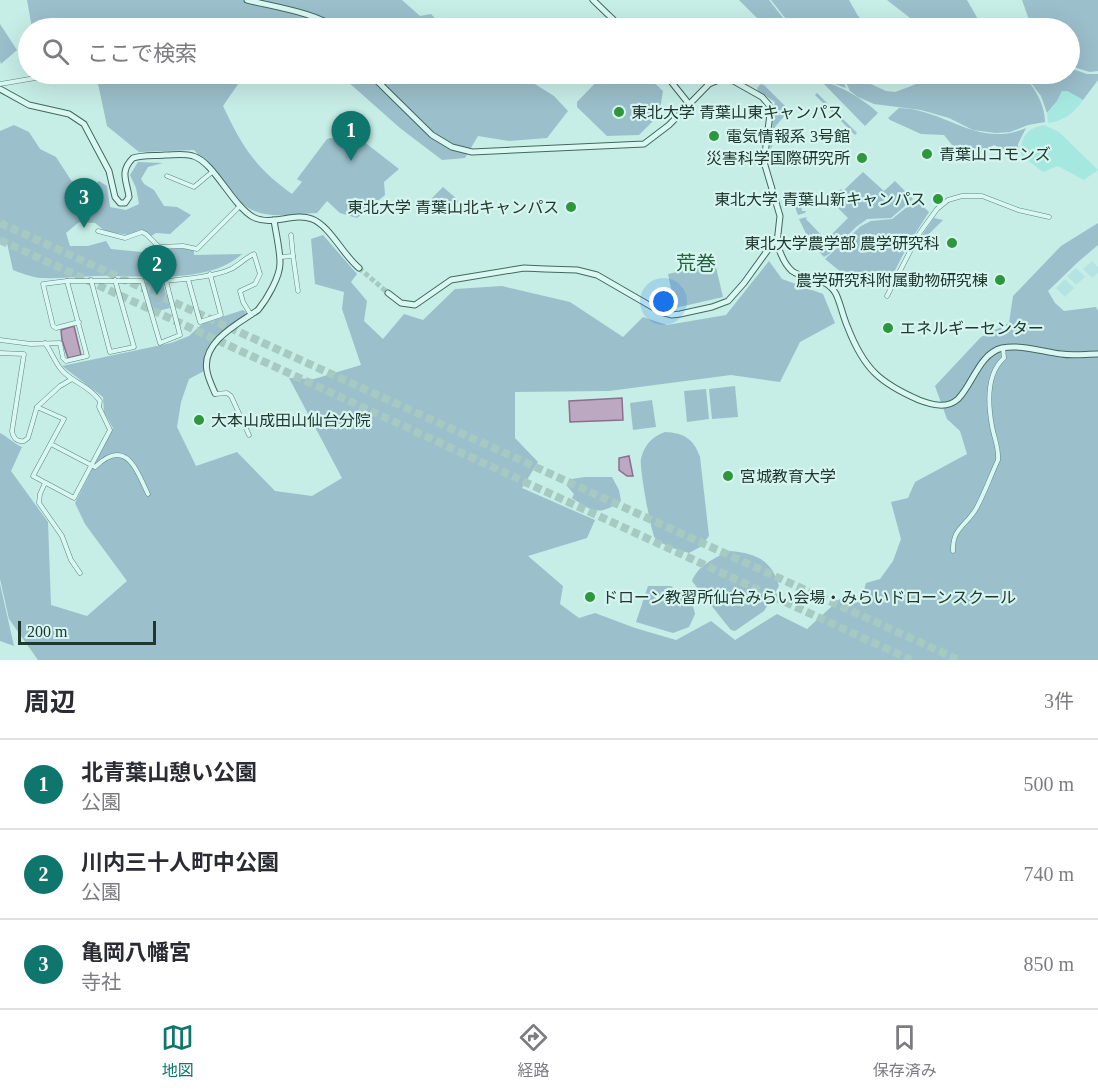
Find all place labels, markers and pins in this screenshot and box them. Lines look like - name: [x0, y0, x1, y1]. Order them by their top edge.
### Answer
- place label: 東北大学 青葉山東キャンパス: [631, 104, 843, 121]
- marker: 東北大学 青葉山東キャンパス: [612, 105, 626, 119]
- pin: 1: [332, 112, 370, 161]
- place label: 電気情報系 3号館: [726, 128, 850, 145]
- marker: 電気情報系 3号館: [707, 129, 721, 143]
- place label: 青葉山コモンズ: [939, 146, 1051, 163]
- marker: 青葉山コモンズ: [920, 147, 934, 161]
- place label: 災害科学国際研究所: [706, 150, 850, 167]
- marker: 災害科学国際研究所: [855, 151, 869, 165]
- pin: 3: [64, 178, 104, 228]
- place label: 東北大学 青葉山新キャンパス: [714, 191, 926, 208]
- marker: 東北大学 青葉山新キャンパス: [931, 192, 945, 206]
- place label: 東北大学 青葉山北キャンパス: [347, 199, 559, 216]
- marker: 東北大学 青葉山北キャンパス: [564, 200, 578, 214]
- place label: 東北大学農学部 農学研究科: [744, 235, 940, 252]
- marker: 東北大学農学部 農学研究科: [945, 236, 959, 250]
- pin: 2: [138, 246, 176, 295]
- place label: 農学研究科附属動物研究棟: [796, 272, 988, 289]
- marker: 農学研究科附属動物研究棟: [993, 273, 1007, 287]
- place label: エネルギーセンター: [900, 320, 1044, 337]
- marker: エネルギーセンター: [881, 321, 895, 335]
- place label: 大本山成田山仙台分院: [211, 412, 371, 429]
- marker: 大本山成田山仙台分院: [192, 413, 206, 427]
- place label: 宮城教育大学: [740, 468, 836, 485]
- marker: 宮城教育大学: [721, 469, 735, 483]
- place label: ドローン教習所仙台みらい会場・みらいドローンスクール: [602, 589, 1016, 606]
- marker: ドローン教習所仙台みらい会場・みらいドローンスクール: [583, 590, 597, 604]

